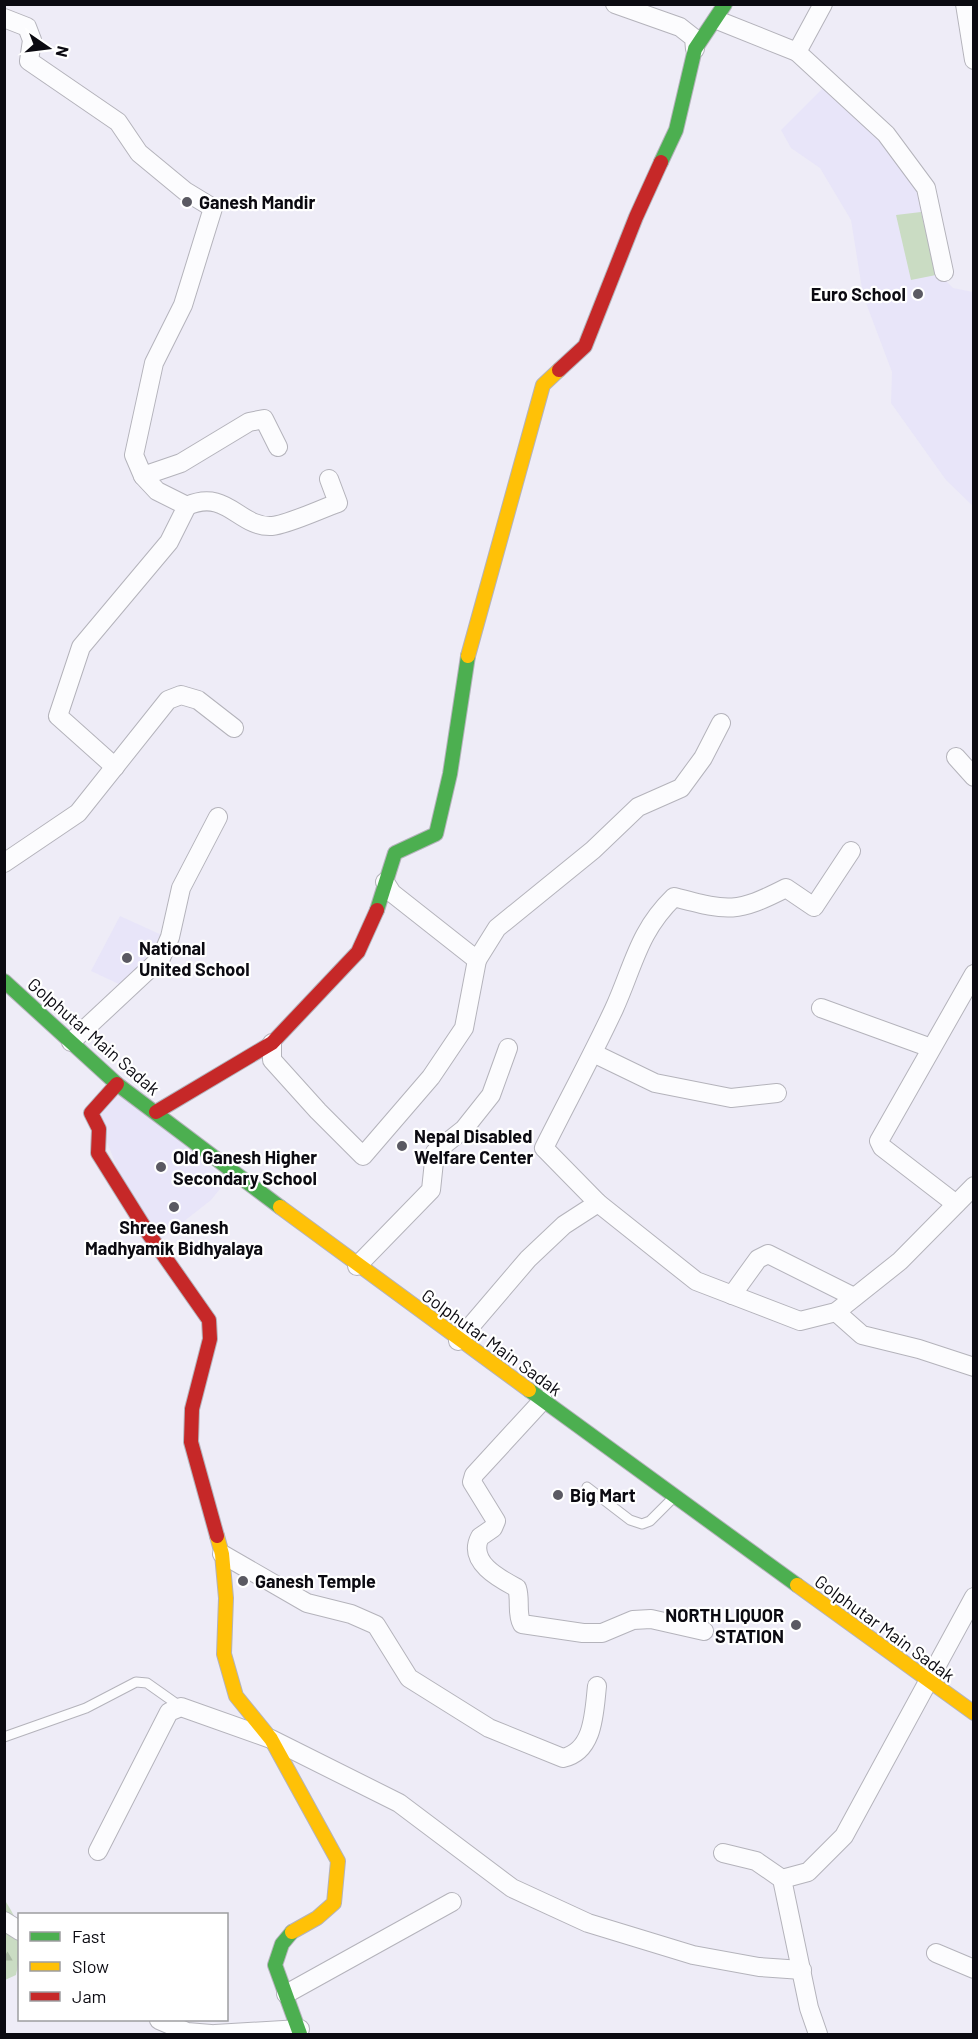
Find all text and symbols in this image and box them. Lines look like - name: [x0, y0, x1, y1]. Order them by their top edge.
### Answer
- north arrow: [18, 18, 78, 78]
- text: N: [53, 44, 74, 59]
- place label: Ganesh Mandir: [199, 191, 315, 213]
- marker: Ganesh Mandir: [180, 195, 194, 209]
- place label: Euro School: [811, 283, 906, 305]
- marker: Euro School: [911, 287, 925, 301]
- place label: National United School: [139, 937, 250, 980]
- marker: National United School: [120, 951, 134, 965]
- street label: Golphutar Main Sadak: [23, 973, 165, 1099]
- place label: Nepal Disabled Welfare Center: [414, 1125, 533, 1168]
- marker: Nepal Disabled Welfare Center: [395, 1139, 409, 1153]
- place label: Old Ganesh Higher Secondary School: [173, 1146, 317, 1189]
- marker: Old Ganesh Higher Secondary School: [154, 1160, 168, 1174]
- marker: Shree Ganesh Madhyamik Bidhyalaya: [167, 1200, 181, 1214]
- place label: Shree Ganesh Madhyamik Bidhyalaya: [85, 1216, 263, 1259]
- street label: Golphutar Main Sadak: [418, 1284, 566, 1400]
- place label: Big Mart: [570, 1484, 636, 1506]
- marker: Big Mart: [551, 1488, 565, 1502]
- place label: Ganesh Temple: [255, 1570, 376, 1592]
- street label: Golphutar Main Sadak: [811, 1570, 959, 1686]
- marker: Ganesh Temple: [236, 1574, 250, 1588]
- place label: NORTH LIQUOR STATION: [665, 1604, 784, 1647]
- marker: NORTH LIQUOR STATION: [789, 1618, 803, 1632]
- legend: [18, 1913, 228, 2021]
- text: Fast: [72, 1925, 106, 1947]
- text: Slow: [72, 1955, 109, 1977]
- text: Jam: [72, 1985, 106, 2007]

